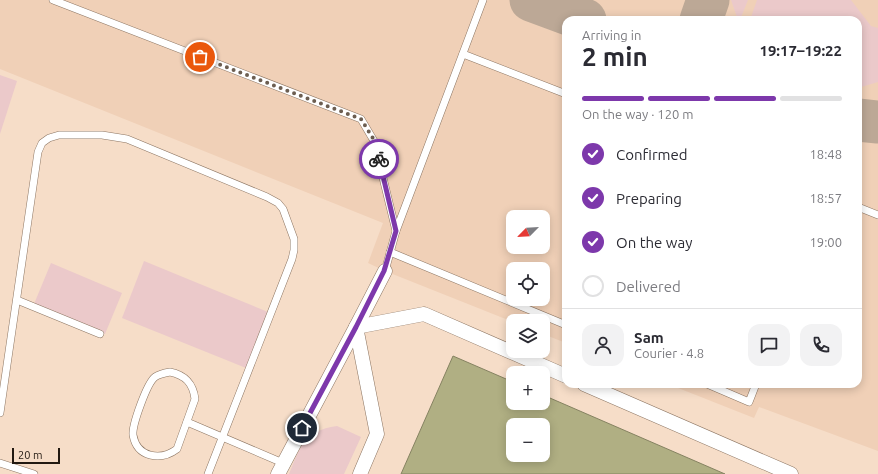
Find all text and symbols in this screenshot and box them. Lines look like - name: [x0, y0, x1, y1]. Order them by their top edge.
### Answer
- text: Arriving in: [582, 28, 641, 42]
- pin: [183, 40, 217, 74]
- text: 2 min: [582, 42, 648, 71]
- text: 19:17–19:22: [759, 42, 842, 59]
- icon: bag: [189, 46, 211, 68]
- text: On the way · 120 m: [582, 107, 694, 121]
- courier: [359, 139, 399, 179]
- icon: check: [582, 143, 604, 165]
- text: Confirmed: [616, 146, 688, 163]
- text: 18:48: [809, 147, 842, 161]
- icon: bike: [368, 148, 390, 170]
- icon: check: [582, 187, 604, 209]
- text: Preparing: [616, 190, 682, 207]
- text: 18:57: [809, 191, 842, 205]
- north arrow: [506, 210, 550, 254]
- map controls: [506, 210, 550, 462]
- icon: check: [582, 231, 604, 253]
- text: On the way: [616, 234, 692, 251]
- text: 19:00: [809, 235, 842, 249]
- button: locate: [506, 262, 550, 306]
- text: Delivered: [616, 278, 681, 295]
- button: layers: [506, 314, 550, 358]
- button: person: [582, 324, 624, 366]
- button: chat: [748, 324, 790, 366]
- button: phone: [800, 324, 842, 366]
- text: Sam: [634, 329, 664, 346]
- text: Courier · 4.8: [634, 346, 704, 360]
- button: +: [506, 366, 550, 410]
- pin: [285, 411, 319, 445]
- icon: home: [291, 417, 313, 439]
- button: −: [506, 418, 550, 462]
- scale bar: [12, 446, 60, 465]
- text: 20 m: [18, 449, 42, 461]

